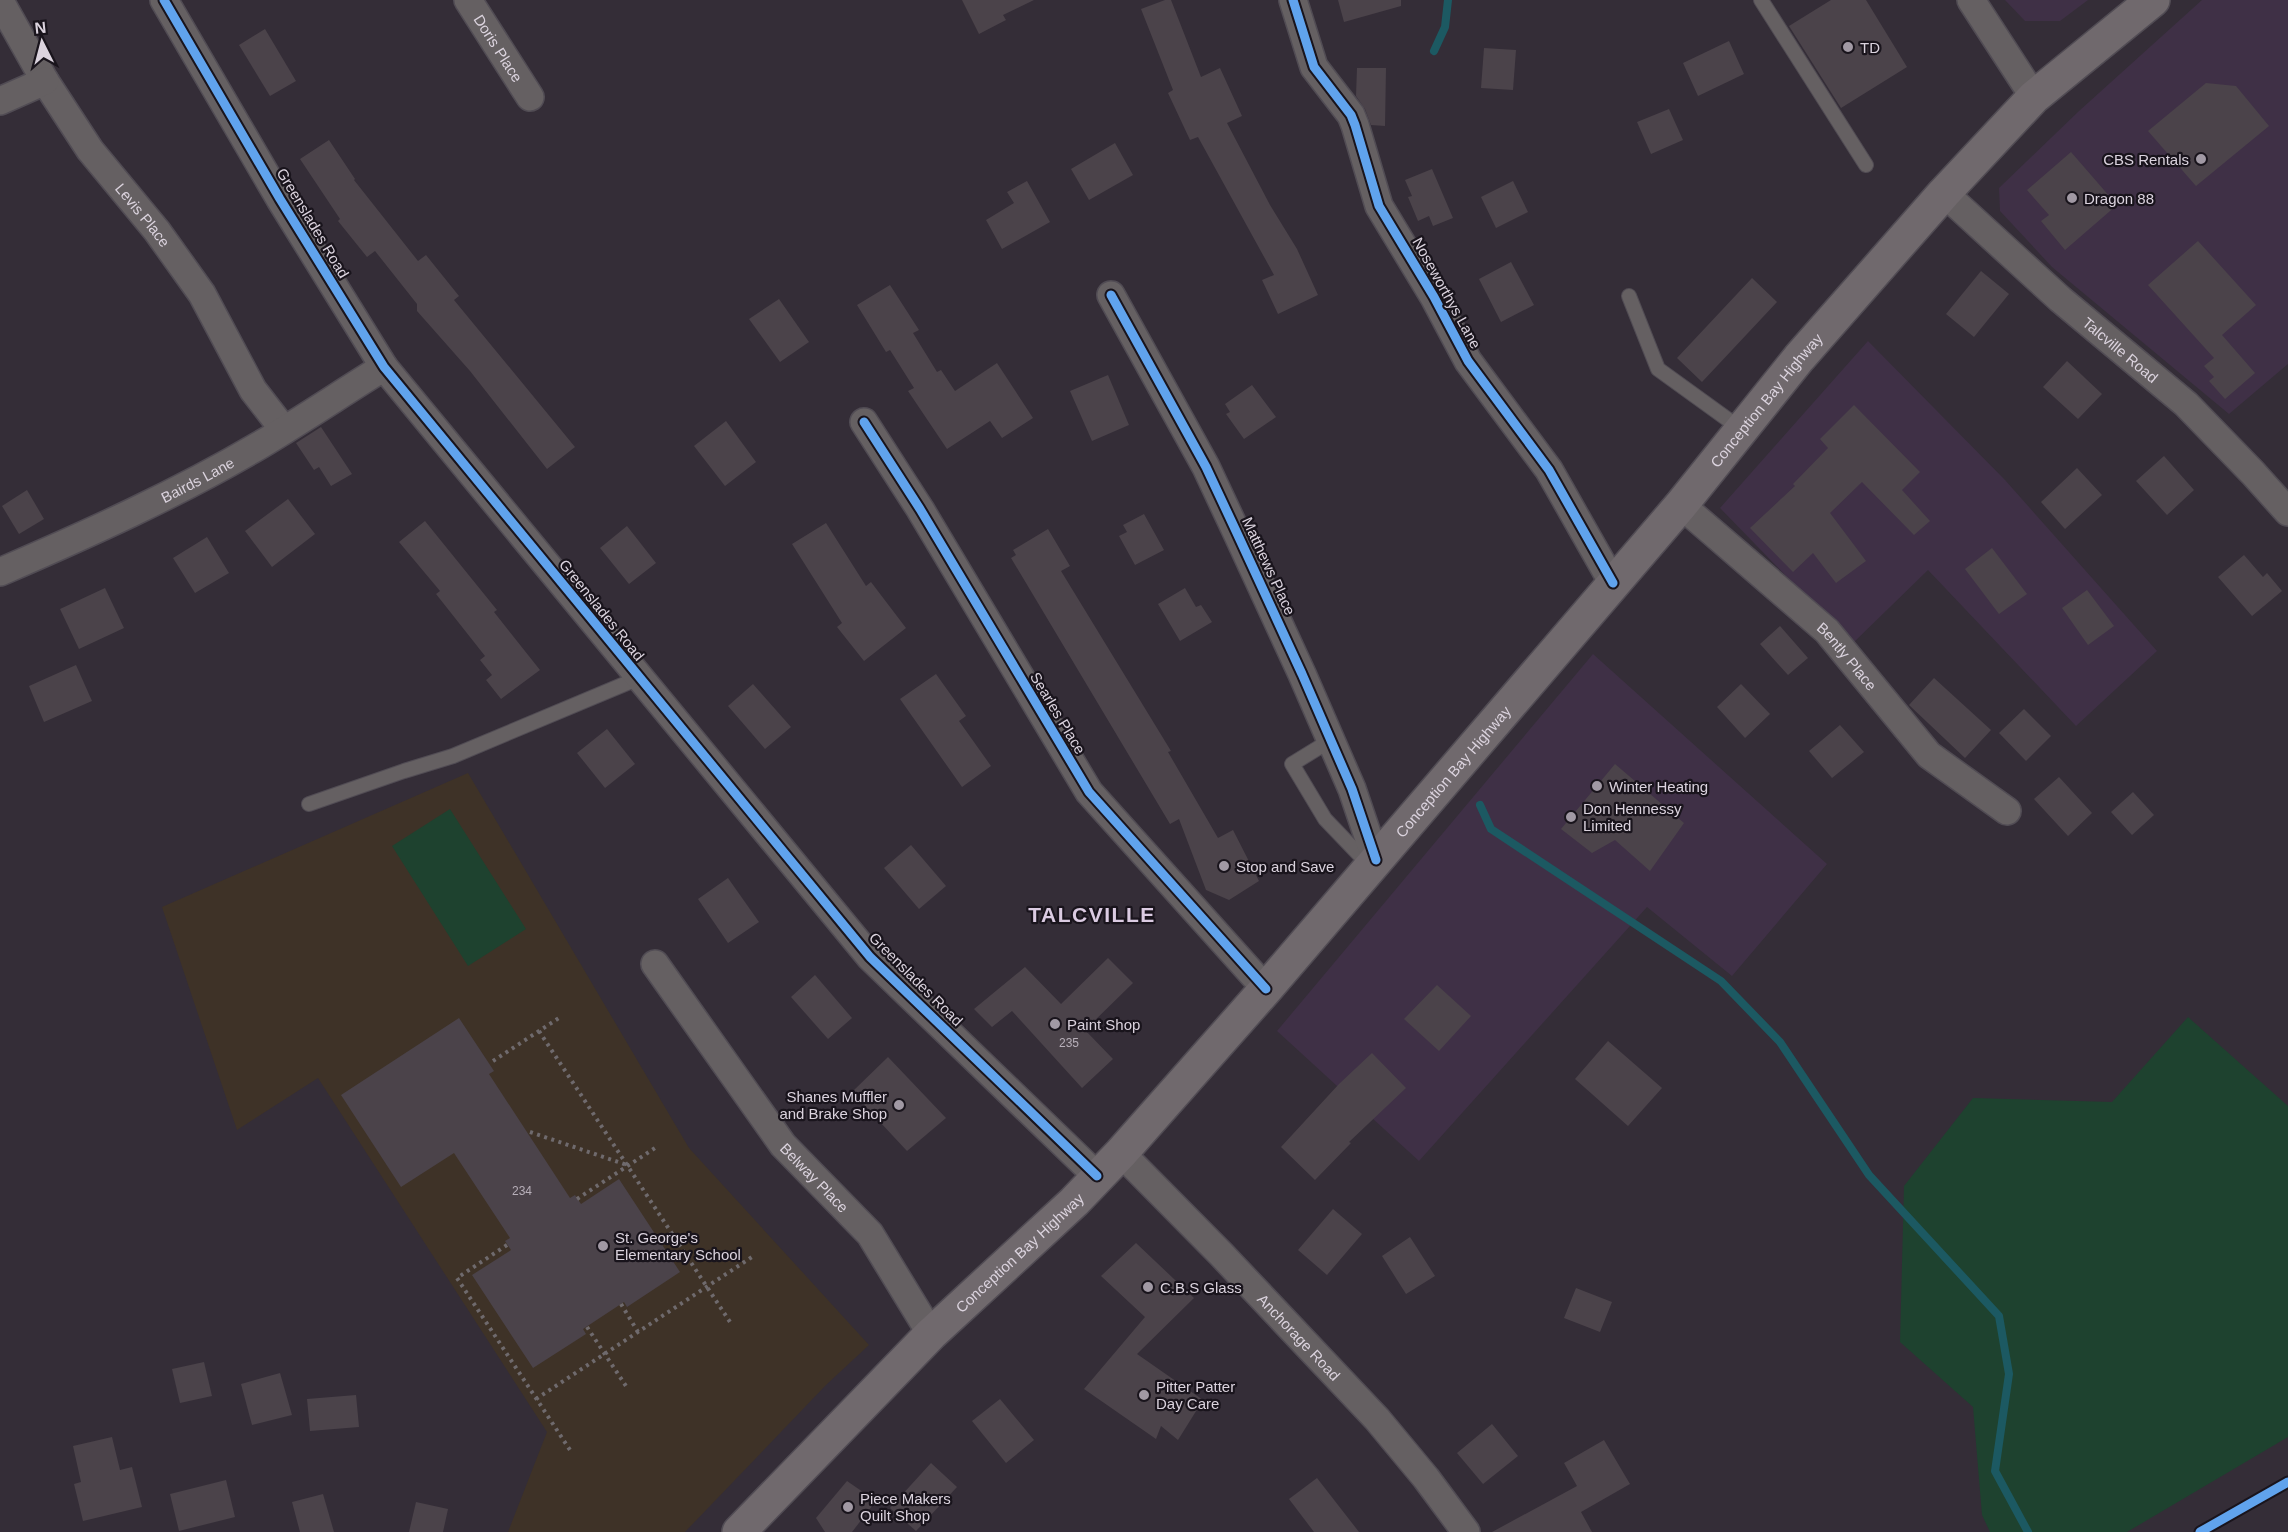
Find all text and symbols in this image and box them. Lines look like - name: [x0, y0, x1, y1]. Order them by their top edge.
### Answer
- street label: Doris Place: [471, 11, 527, 85]
- north arrow: [12, 12, 72, 72]
- text: N: [34, 19, 47, 37]
- place label: TD: [1860, 39, 1880, 56]
- marker: TD: [1841, 40, 1855, 54]
- place label: CBS Rentals: [2103, 151, 2189, 168]
- marker: CBS Rentals: [2194, 152, 2208, 166]
- street label: Greenslades Road: [274, 165, 352, 281]
- street label: Levis Place: [112, 180, 174, 250]
- place label: Dragon 88: [2084, 190, 2154, 207]
- marker: Dragon 88: [2065, 191, 2079, 205]
- street label: Noseworthys Lane: [1409, 235, 1485, 351]
- street label: Talcville Road: [2080, 313, 2162, 386]
- street label: Conception Bay Highway: [1707, 329, 1826, 470]
- street label: Bairds Lane: [158, 453, 237, 506]
- street label: Matthews Place: [1239, 514, 1299, 618]
- street label: Greenslades Road: [556, 556, 648, 664]
- street label: Bently Place: [1814, 618, 1880, 693]
- street label: Searles Place: [1027, 669, 1089, 757]
- street label: Conception Bay Highway: [1392, 702, 1514, 840]
- place label: Winter Heating: [1609, 778, 1708, 795]
- marker: Winter Heating: [1590, 779, 1604, 793]
- place label: Don Hennessy Limited: [1583, 800, 1682, 834]
- marker: Don Hennessy Limited: [1564, 810, 1578, 824]
- place label: Stop and Save: [1236, 858, 1334, 875]
- marker: Stop and Save: [1217, 859, 1231, 873]
- district label: TALCVILLE: [1028, 903, 1156, 926]
- street label: Greenslades Road: [866, 929, 966, 1029]
- place label: Paint Shop: [1067, 1016, 1140, 1033]
- marker: Paint Shop: [1048, 1017, 1062, 1031]
- house number: 235: [1059, 1036, 1079, 1050]
- place label: Shanes Muffler and Brake Shop: [779, 1088, 887, 1122]
- marker: Shanes Muffler and Brake Shop: [892, 1098, 906, 1112]
- street label: Belway Place: [777, 1139, 852, 1216]
- house number: 234: [512, 1184, 532, 1198]
- street label: Conception Bay Highway: [952, 1189, 1087, 1316]
- place label: St. George's Elementary School: [615, 1229, 741, 1263]
- marker: St. George's Elementary School: [596, 1239, 610, 1253]
- place label: C.B.S Glass: [1160, 1279, 1242, 1296]
- marker: C.B.S Glass: [1141, 1280, 1155, 1294]
- street label: Anchorage Road: [1254, 1290, 1344, 1384]
- place label: Pitter Patter Day Care: [1156, 1378, 1235, 1412]
- marker: Pitter Patter Day Care: [1137, 1388, 1151, 1402]
- place label: Piece Makers Quilt Shop: [860, 1490, 951, 1524]
- marker: Piece Makers Quilt Shop: [841, 1500, 855, 1514]

